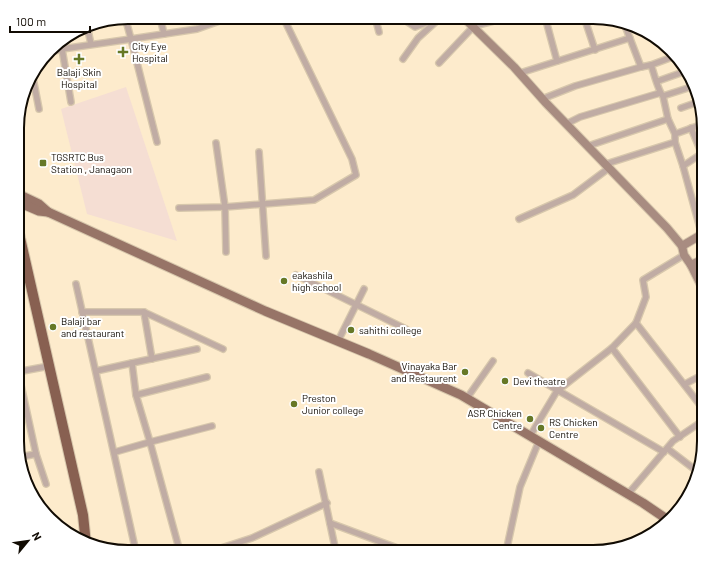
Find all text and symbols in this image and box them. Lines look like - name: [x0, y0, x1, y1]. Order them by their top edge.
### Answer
- scale bar: [10, 8, 90, 34]
- text: 100 m: [16, 14, 46, 28]
- place label: City Eye Hospital: [132, 40, 168, 64]
- marker: City Eye Hospital: [117, 46, 129, 58]
- marker: Balaji Skin Hospital: [73, 53, 85, 65]
- place label: Balaji Skin Hospital: [57, 66, 101, 90]
- place label: TGSRTC Bus Station , Janagaon: [51, 151, 132, 175]
- marker: TGSRTC Bus Station , Janagaon: [38, 158, 48, 168]
- place label: eakashila high school: [292, 269, 341, 293]
- marker: eakashila high school: [279, 276, 289, 286]
- place label: Balaji bar and restaurant: [61, 315, 125, 339]
- marker: Balaji bar and restaurant: [48, 322, 58, 332]
- place label: sahithi college: [359, 324, 422, 336]
- marker: sahithi college: [346, 325, 356, 335]
- place label: Vinayaka Bar and Restaurent: [391, 360, 457, 384]
- marker: Vinayaka Bar and Restaurent: [460, 367, 470, 377]
- place label: Devi theatre: [513, 375, 566, 387]
- marker: Devi theatre: [500, 376, 510, 386]
- place label: Preston Junior college: [302, 392, 363, 416]
- marker: Preston Junior college: [289, 399, 299, 409]
- place label: ASR Chicken Centre: [468, 407, 522, 431]
- marker: ASR Chicken Centre: [525, 414, 535, 424]
- place label: RS Chicken Centre: [549, 416, 598, 440]
- marker: RS Chicken Centre: [536, 423, 546, 433]
- north arrow: [8, 521, 48, 561]
- text: N: [30, 530, 45, 542]

